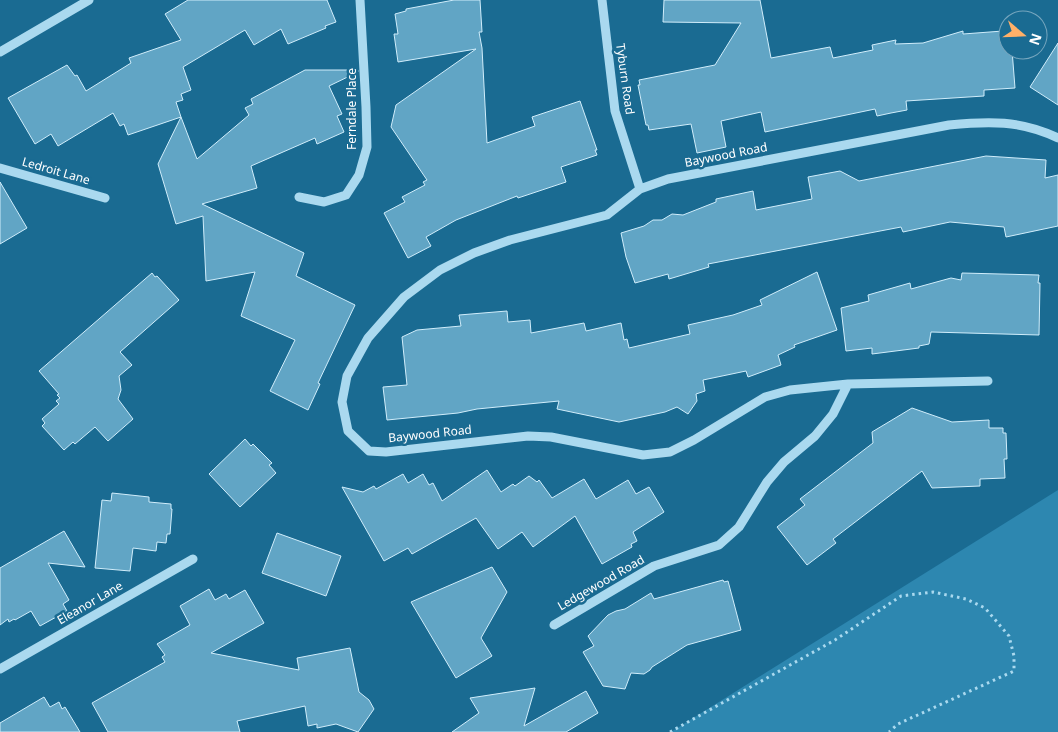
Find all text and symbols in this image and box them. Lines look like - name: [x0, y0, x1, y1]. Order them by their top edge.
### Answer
- north arrow: [998, 10, 1048, 60]
- text: N: [1025, 31, 1047, 48]
- street label: Tyburn Road: [612, 42, 639, 116]
- street label: Ferndale Place: [343, 68, 360, 150]
- street label: Baywood Road: [683, 138, 769, 171]
- street label: Ledroit Lane: [20, 153, 92, 188]
- street label: Baywood Road: [387, 421, 473, 446]
- street label: Ledgewood Road: [554, 551, 647, 614]
- street label: Eleanor Lane: [54, 577, 126, 628]

